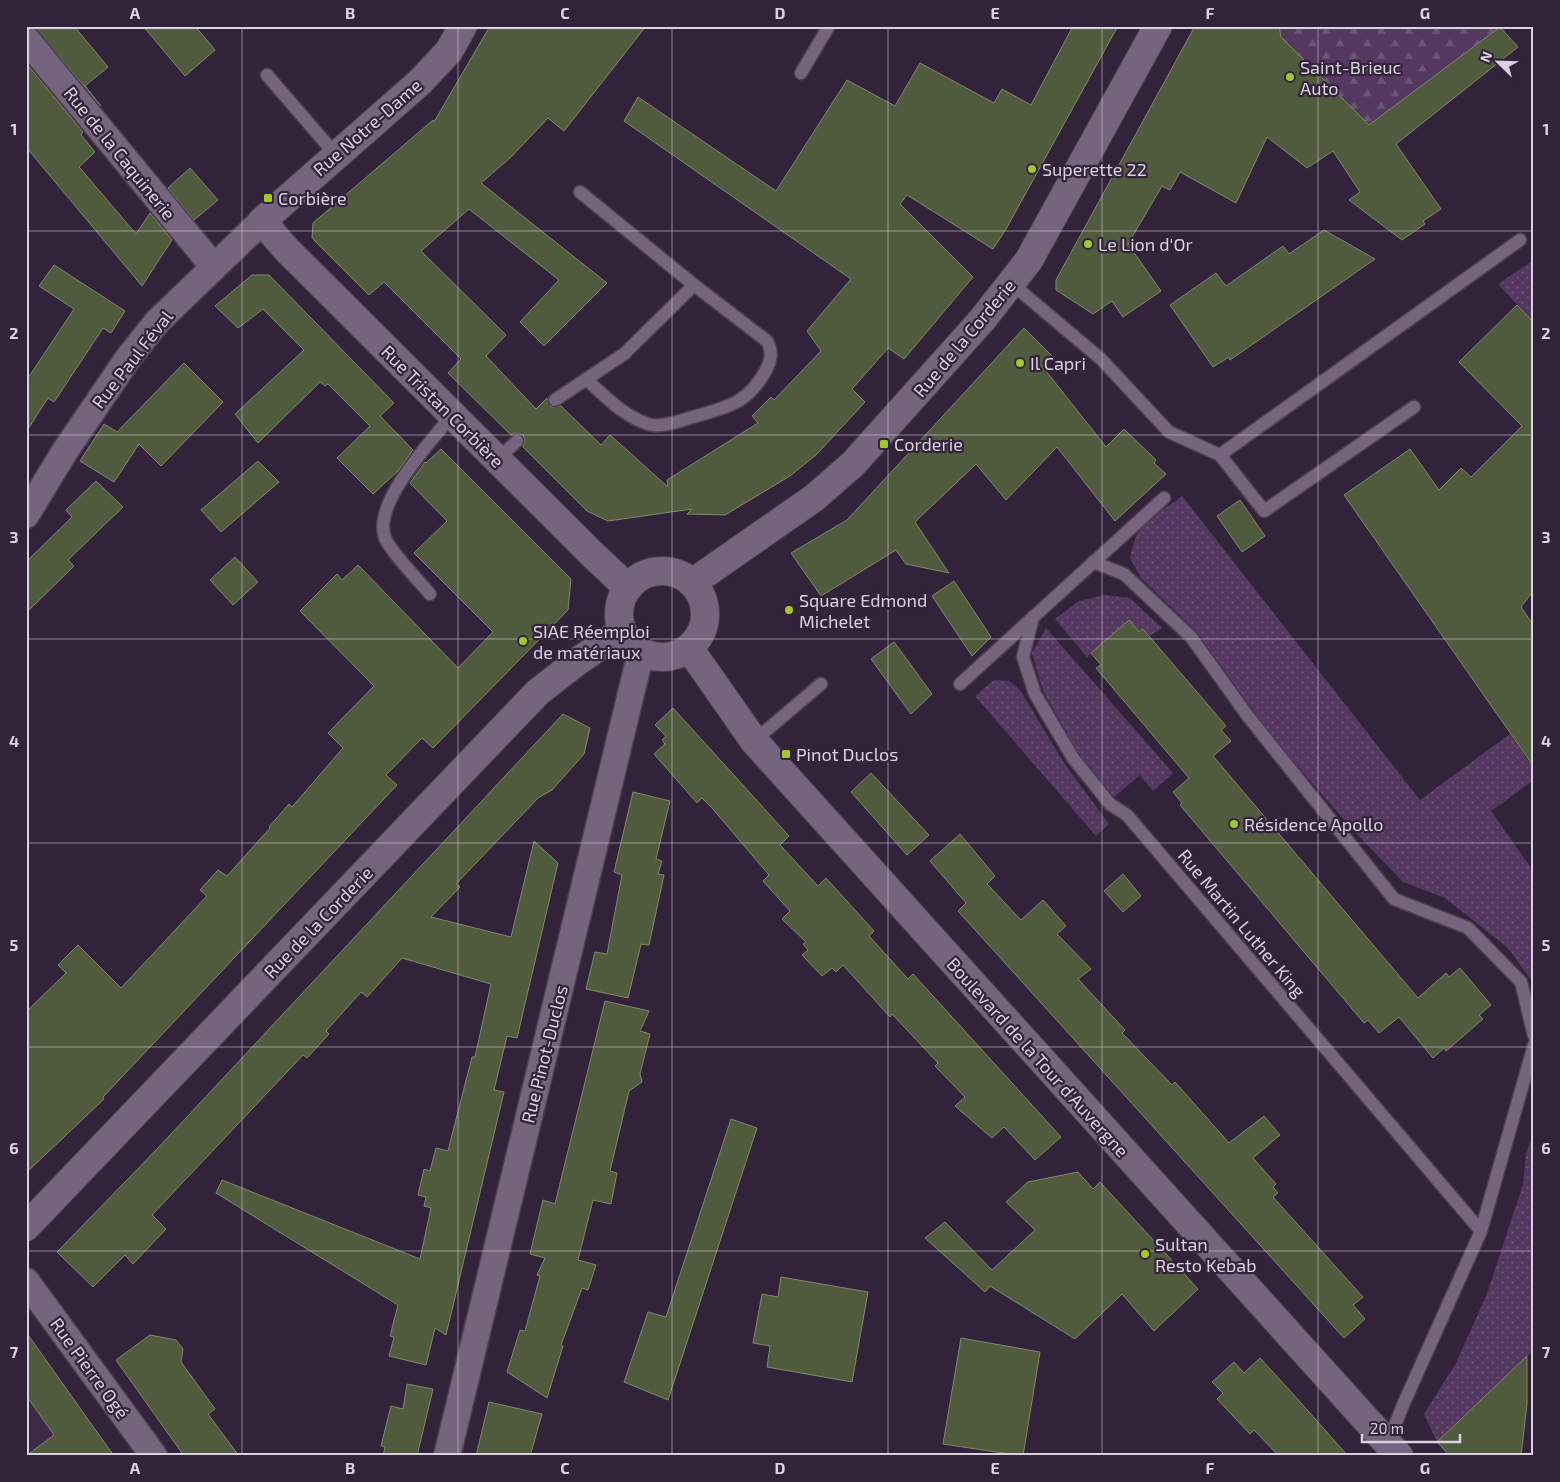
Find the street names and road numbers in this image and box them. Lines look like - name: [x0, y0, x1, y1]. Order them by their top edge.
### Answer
- street label: Rue Notre-Dame: [308, 74, 426, 180]
- street label: Rue de la Caquinerie: [60, 82, 180, 224]
- street label: Rue de la Corderie: [908, 275, 1020, 401]
- street label: Rue Paul Féval: [87, 305, 178, 412]
- street label: Rue Tristan Corbière: [377, 340, 509, 472]
- street label: Rue Martin Luther King: [1174, 844, 1310, 1002]
- street label: Rue de la Corderie: [259, 861, 377, 983]
- street label: Boulevard de la Tour d'Auvergne: [942, 953, 1134, 1161]
- street label: Rue Pinot-Duclos: [516, 983, 572, 1125]
- street label: Rue Pierre Ogé: [46, 1313, 134, 1423]

